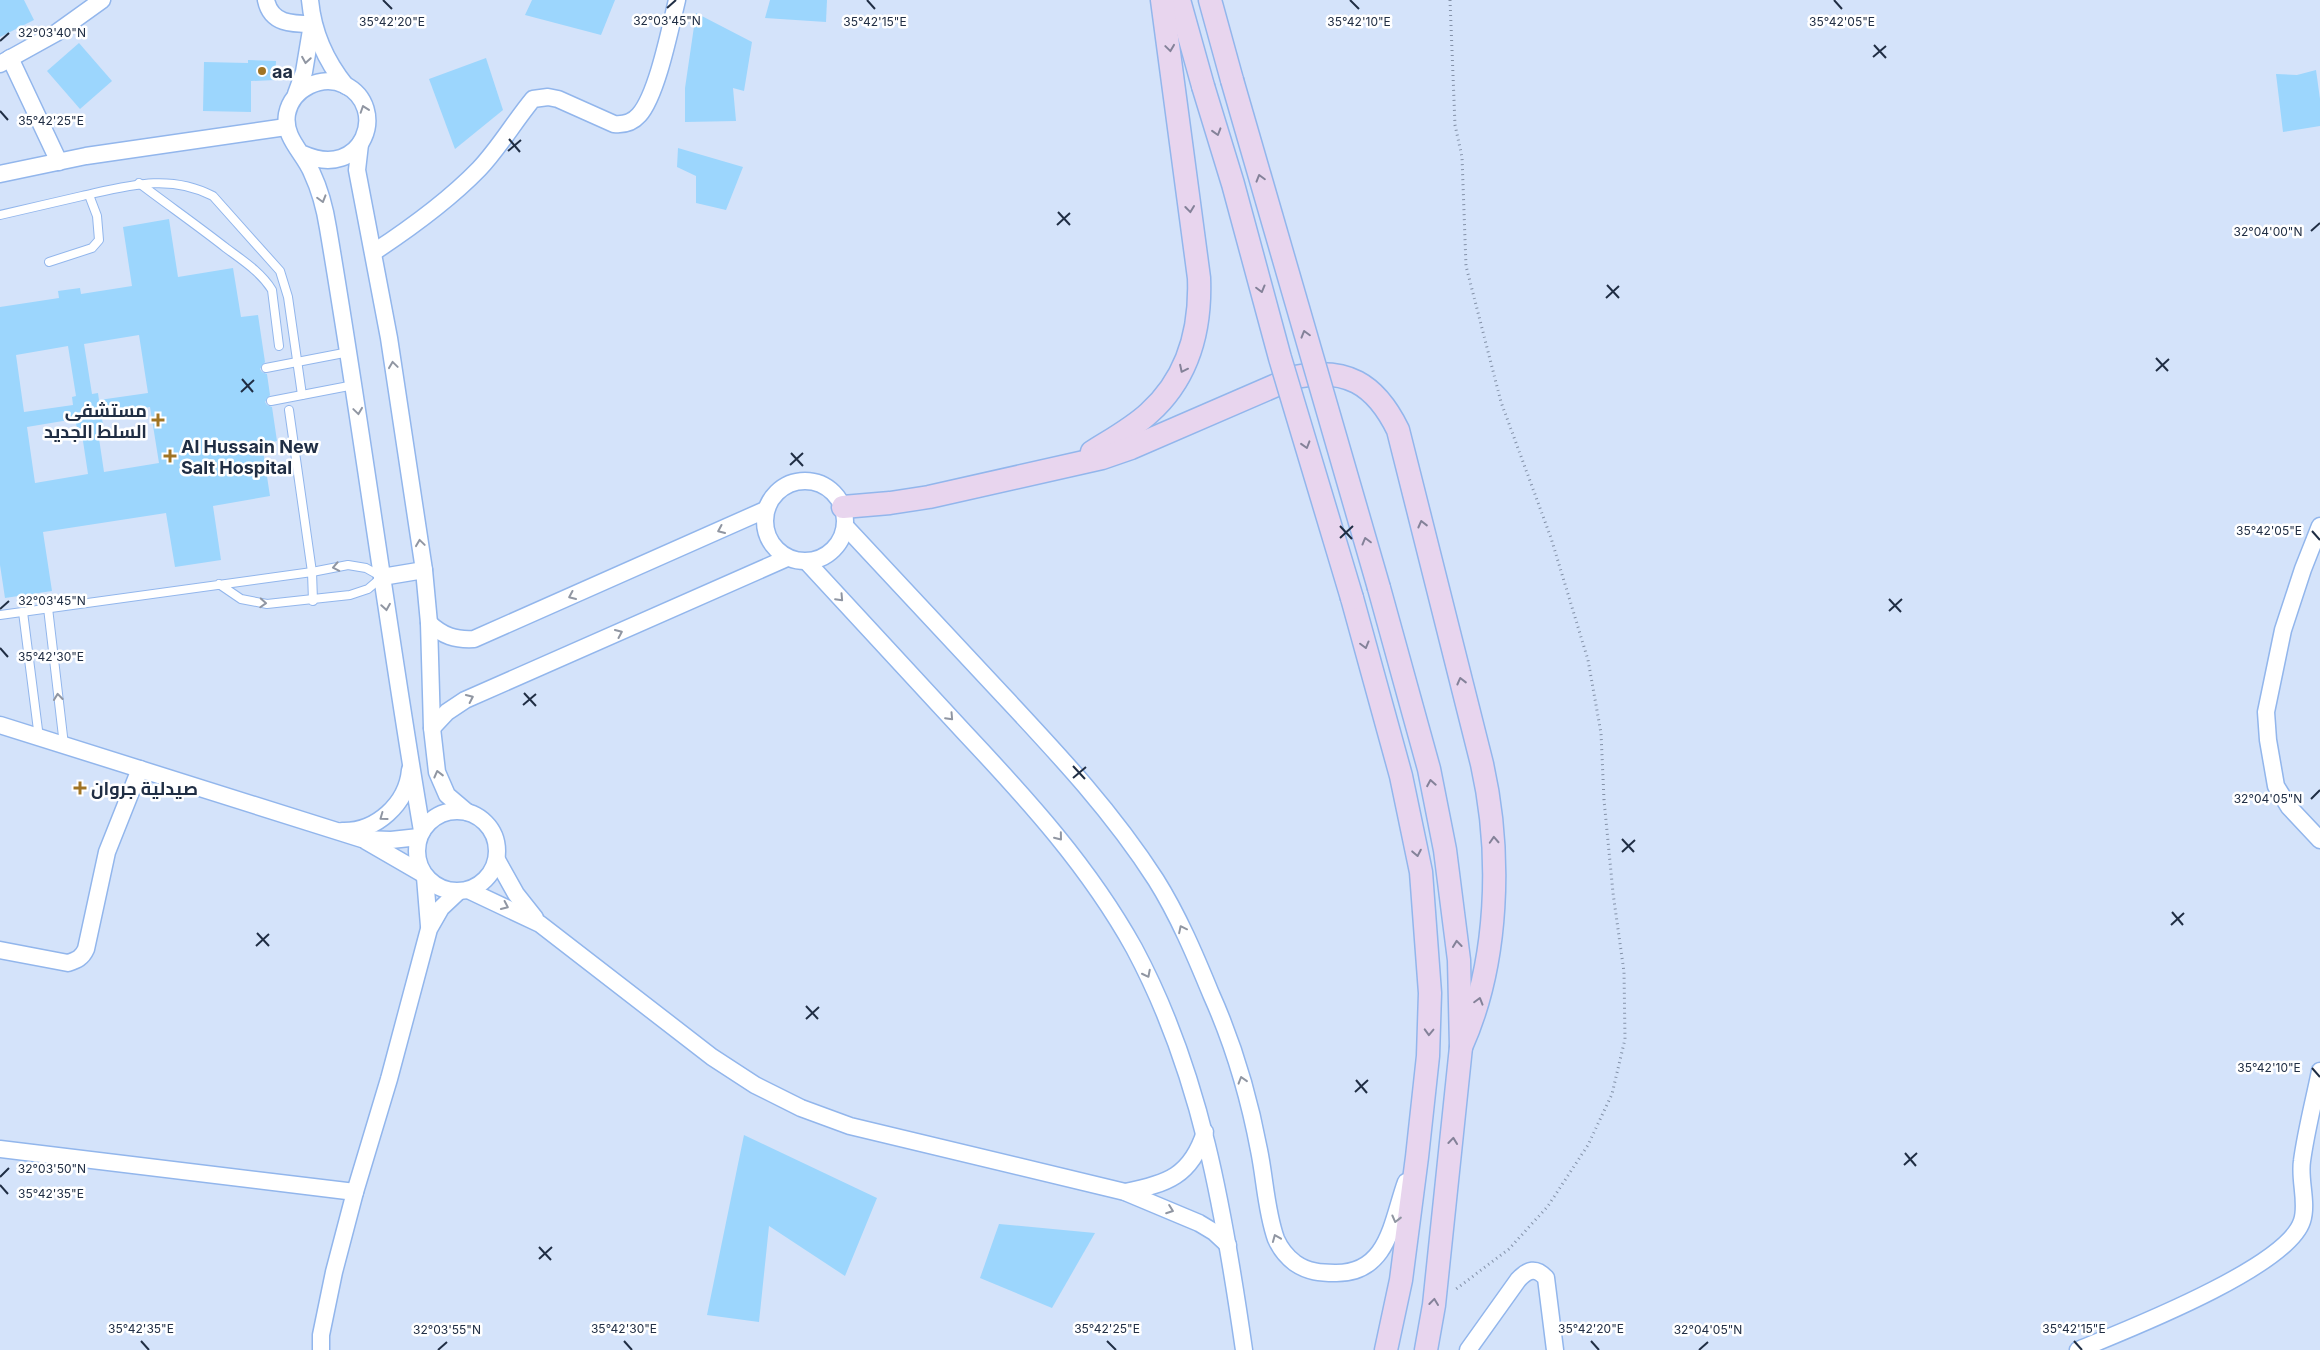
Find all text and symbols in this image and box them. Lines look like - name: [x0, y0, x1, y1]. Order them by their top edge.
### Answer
- text: 32°03'45"N: [633, 13, 701, 28]
- text: 35°42'20"E: [359, 14, 425, 29]
- text: 35°42'15"E: [843, 14, 907, 29]
- text: 35°42'10"E: [1327, 14, 1391, 29]
- text: 35°42'05"E: [1809, 14, 1875, 29]
- text: 32°03'40"N: [18, 25, 86, 40]
- one-way arrow: [1164, 44, 1174, 53]
- one-way arrow: [301, 55, 311, 64]
- place label: aa: [272, 61, 293, 82]
- marker: aa: [256, 65, 268, 77]
- one-way arrow: [360, 105, 370, 114]
- text: 35°42'25"E: [18, 113, 84, 128]
- one-way arrow: [1212, 128, 1222, 136]
- one-way arrow: [1256, 175, 1266, 183]
- one-way arrow: [316, 195, 326, 203]
- one-way arrow: [1184, 206, 1195, 214]
- text: 32°04'00"N: [2234, 224, 2302, 239]
- one-way arrow: [1255, 284, 1266, 293]
- one-way arrow: [1301, 331, 1311, 339]
- one-way arrow: [388, 361, 399, 369]
- one-way arrow: [1179, 363, 1189, 372]
- place label: مستشفى السلط الجديد: [44, 400, 147, 442]
- one-way arrow: [352, 408, 363, 416]
- marker: مستشفى السلط الجديد: [151, 413, 165, 427]
- place label: Al Hussain New Salt Hospital: [181, 436, 319, 478]
- one-way arrow: [1301, 440, 1311, 448]
- marker: Al Hussain New Salt Hospital: [163, 449, 177, 463]
- one-way arrow: [1417, 519, 1428, 528]
- text: 35°42'05"E: [2236, 523, 2302, 538]
- one-way arrow: [717, 524, 726, 534]
- one-way arrow: [1362, 537, 1372, 545]
- one-way arrow: [415, 539, 425, 547]
- one-way arrow: [332, 562, 341, 572]
- one-way arrow: [568, 590, 577, 600]
- one-way arrow: [834, 592, 843, 601]
- text: 32°03'45"N: [18, 593, 86, 608]
- one-way arrow: [259, 598, 267, 609]
- one-way arrow: [381, 602, 391, 611]
- one-way arrow: [614, 628, 623, 639]
- one-way arrow: [1359, 640, 1369, 648]
- text: 35°42'30"E: [18, 649, 84, 664]
- one-way arrow: [1457, 678, 1467, 686]
- one-way arrow: [53, 692, 64, 700]
- one-way arrow: [465, 694, 474, 705]
- one-way arrow: [944, 711, 953, 720]
- one-way arrow: [433, 770, 444, 779]
- place label: صيدلية جروان: [91, 778, 198, 800]
- one-way arrow: [1427, 779, 1437, 788]
- marker: صيدلية جروان: [73, 781, 87, 795]
- text: 32°04'05"N: [2234, 791, 2302, 806]
- one-way arrow: [379, 811, 389, 820]
- one-way arrow: [1054, 831, 1062, 840]
- one-way arrow: [1488, 836, 1499, 844]
- one-way arrow: [1411, 849, 1422, 858]
- one-way arrow: [500, 900, 509, 910]
- one-way arrow: [1178, 925, 1188, 934]
- one-way arrow: [1452, 939, 1463, 947]
- one-way arrow: [1141, 969, 1151, 978]
- one-way arrow: [1473, 998, 1483, 1006]
- one-way arrow: [1423, 1029, 1434, 1037]
- text: 35°42'10"E: [2237, 1060, 2301, 1075]
- one-way arrow: [1237, 1076, 1247, 1084]
- one-way arrow: [1447, 1136, 1458, 1144]
- text: 32°03'50"N: [18, 1161, 86, 1176]
- text: 35°42'35"E: [18, 1186, 84, 1201]
- one-way arrow: [1165, 1204, 1174, 1214]
- one-way arrow: [1391, 1215, 1402, 1224]
- one-way arrow: [1272, 1234, 1283, 1243]
- one-way arrow: [1428, 1298, 1439, 1306]
- text: 35°42'35"E: [108, 1321, 174, 1336]
- text: 35°42'30"E: [591, 1321, 657, 1336]
- text: 35°42'25"E: [1074, 1321, 1140, 1336]
- text: 35°42'20"E: [1558, 1321, 1624, 1336]
- text: 35°42'15"E: [2042, 1321, 2106, 1336]
- text: 32°03'55"N: [413, 1322, 481, 1337]
- text: 32°04'05"N: [1674, 1322, 1742, 1337]

